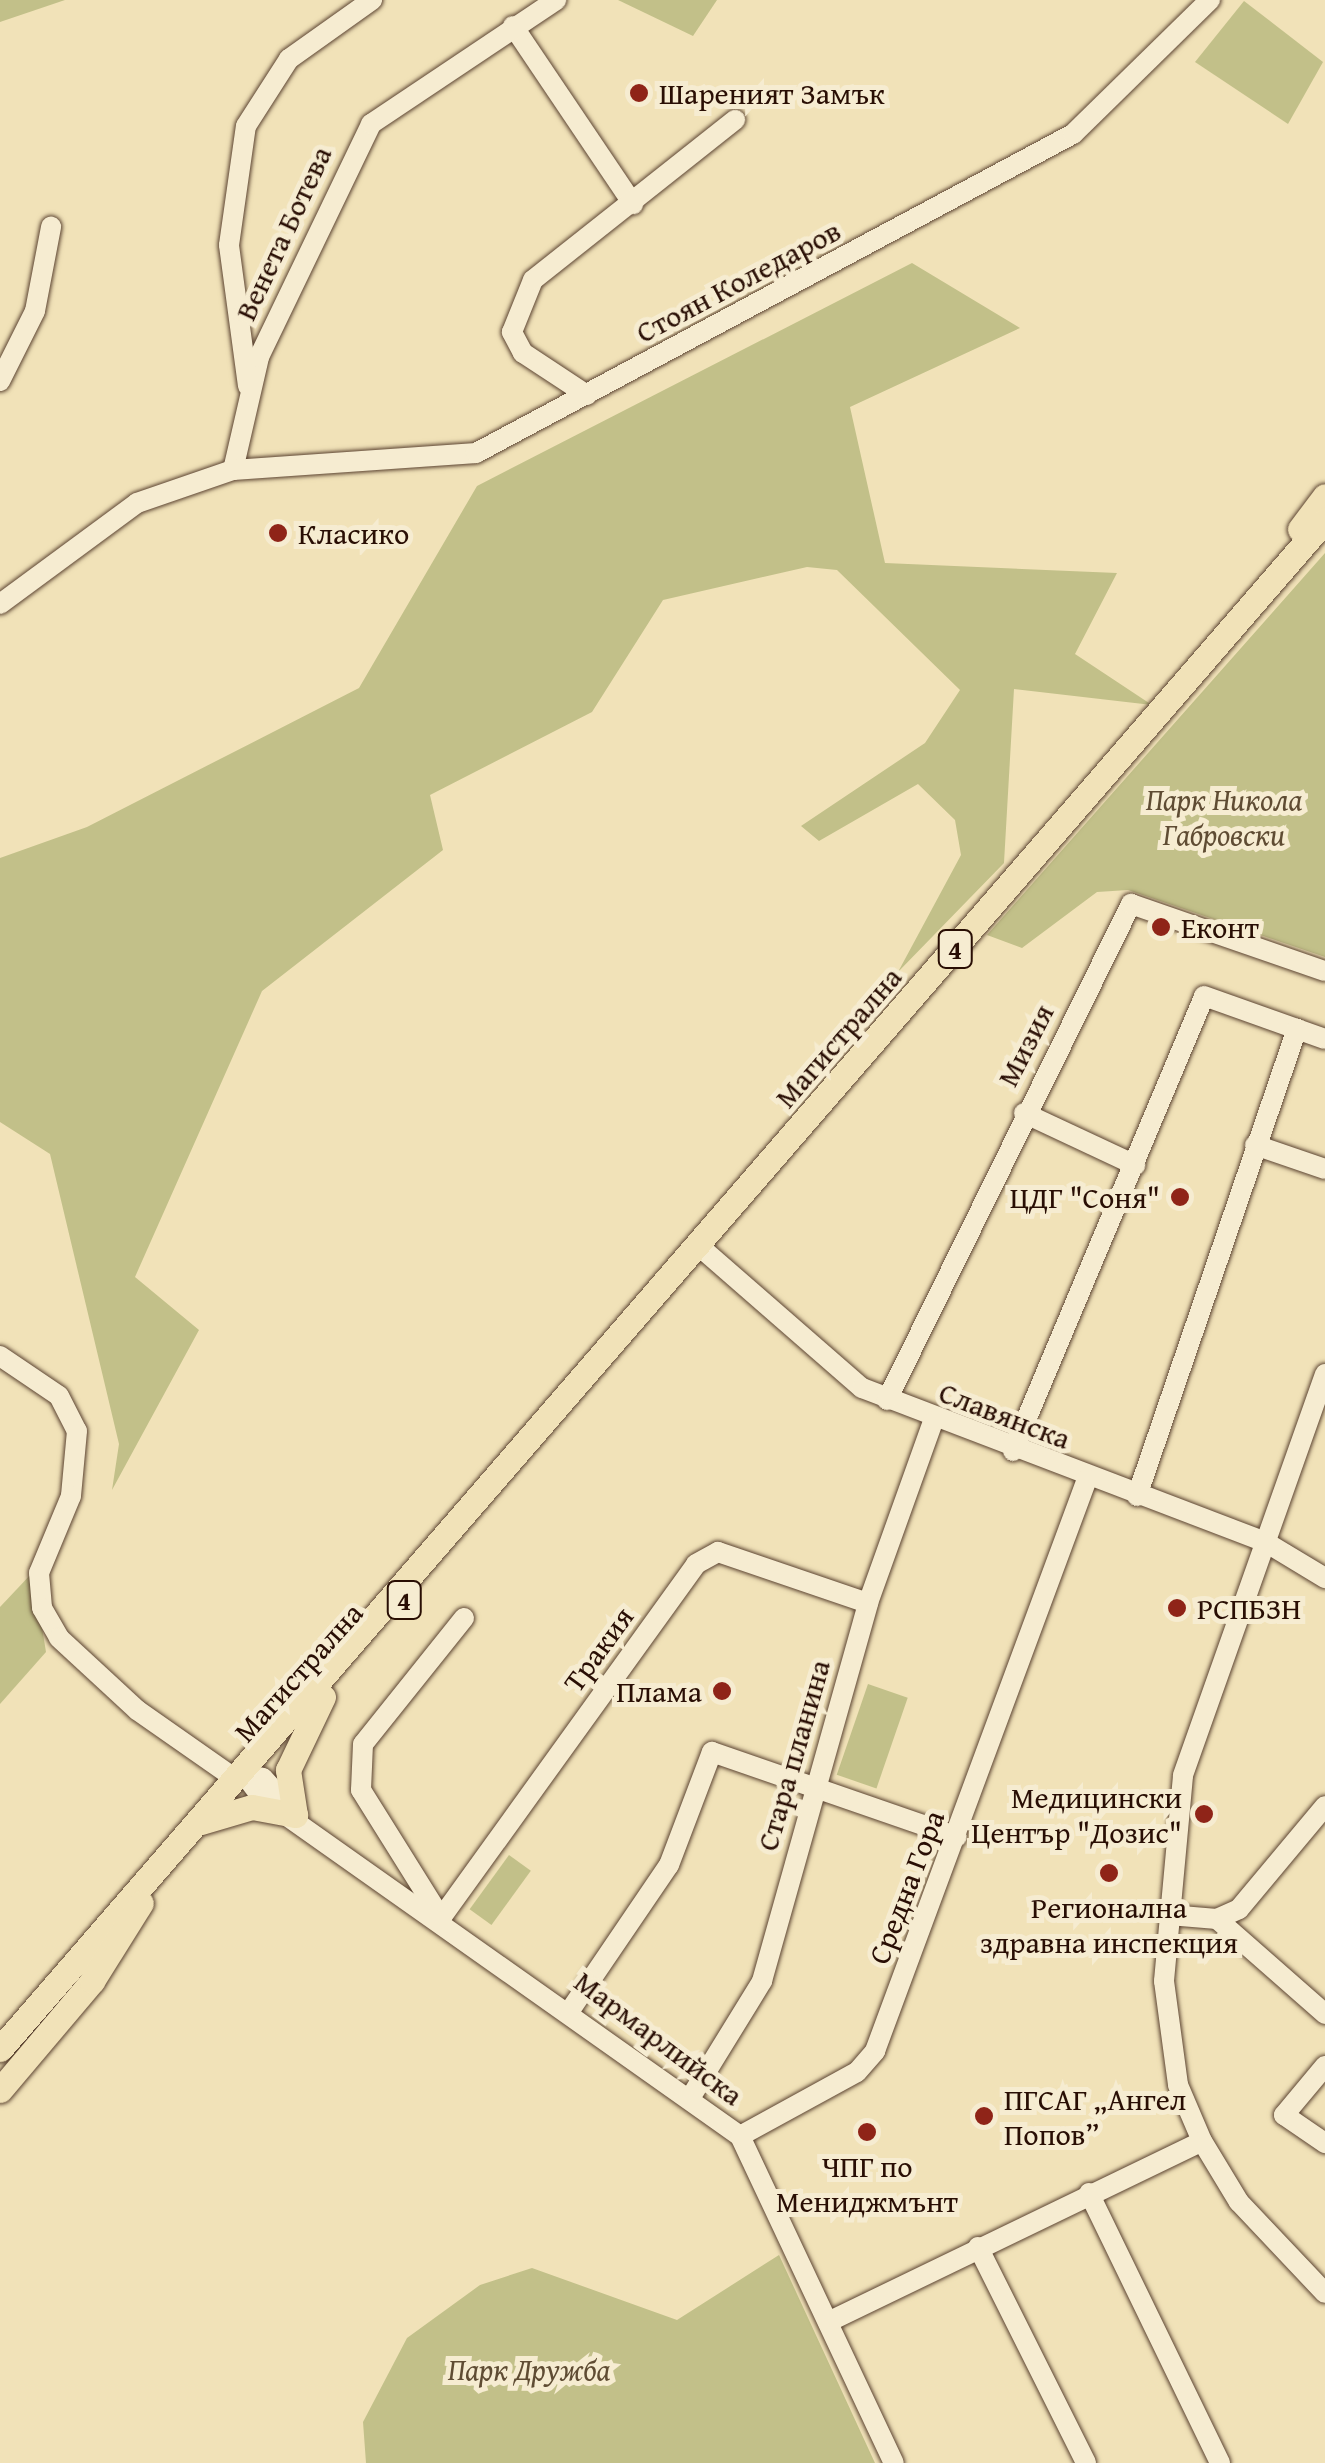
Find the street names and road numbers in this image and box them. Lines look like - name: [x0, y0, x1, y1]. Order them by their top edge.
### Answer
- street label: Венета Ботева: [227, 140, 339, 326]
- street label: Стоян Коледаров: [630, 212, 846, 350]
- road number: 4: [938, 926, 972, 972]
- street label: Магистрална: [767, 959, 909, 1115]
- street label: Мизия: [989, 998, 1061, 1092]
- street label: Славянска: [934, 1374, 1076, 1456]
- road number: 4: [386, 1577, 422, 1623]
- street label: Магистрална: [226, 1595, 370, 1749]
- street label: Тракия: [555, 1600, 641, 1698]
- street label: Стара планина: [749, 1655, 837, 1855]
- street label: Средна Гора: [860, 1805, 952, 1969]
- street label: Мармарлийска: [568, 1963, 750, 2113]

